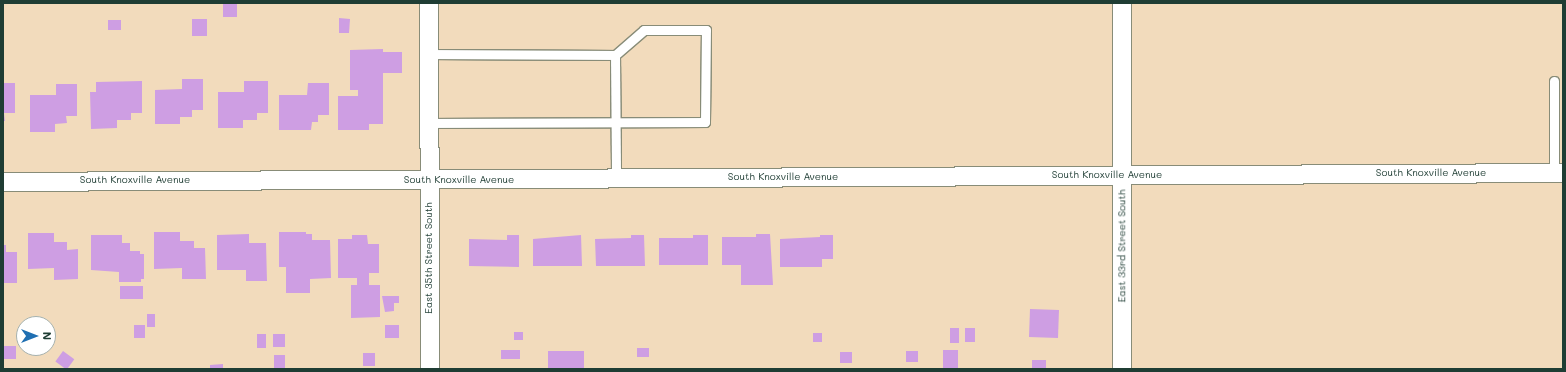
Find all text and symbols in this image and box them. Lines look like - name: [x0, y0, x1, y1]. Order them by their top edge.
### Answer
- street label: South Knoxville Avenue: [1376, 167, 1486, 179]
- street label: South Knoxville Avenue: [1052, 169, 1162, 181]
- street label: South Knoxville Avenue: [728, 171, 838, 183]
- street label: South Knoxville Avenue: [80, 174, 190, 186]
- street label: South Knoxville Avenue: [404, 174, 514, 186]
- street label: East 33rd Street South: [1116, 190, 1128, 302]
- street label: East 35th Street South: [423, 202, 435, 314]
- north arrow: [16, 316, 56, 356]
- text: N: [40, 332, 55, 340]

